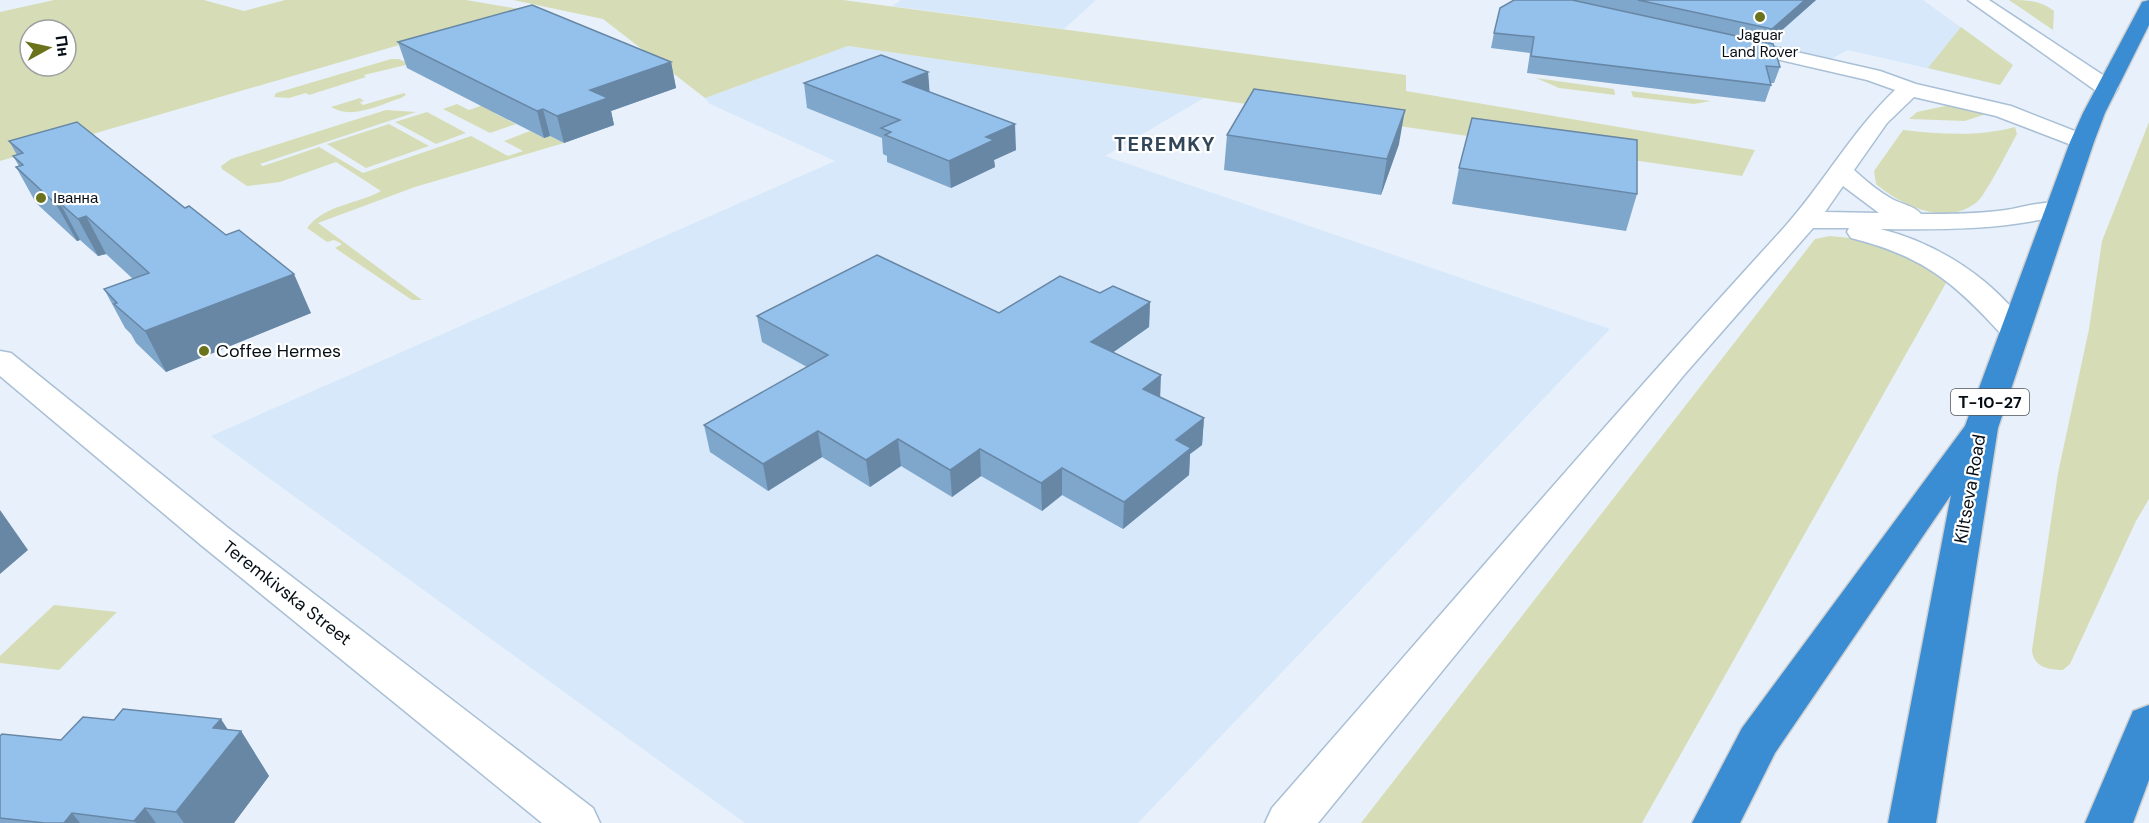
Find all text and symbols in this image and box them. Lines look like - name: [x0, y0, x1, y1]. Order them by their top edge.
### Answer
- marker: Jaguar Land Rover: [1753, 10, 1767, 24]
- north arrow: [18, 18, 78, 78]
- place label: Jaguar Land Rover: [1722, 25, 1799, 62]
- text: Пн: [50, 34, 74, 58]
- district label: TEREMKY: [1114, 131, 1216, 157]
- place label: Іванна: [53, 188, 99, 208]
- marker: Іванна: [34, 191, 48, 205]
- place label: Coffee Hermes: [216, 339, 341, 363]
- marker: Coffee Hermes: [197, 344, 211, 358]
- road number: Т-10-27: [1951, 389, 2029, 415]
- street label: Kiltseva Road: [1949, 433, 1991, 545]
- street label: Teremkivska Street: [218, 535, 356, 651]

